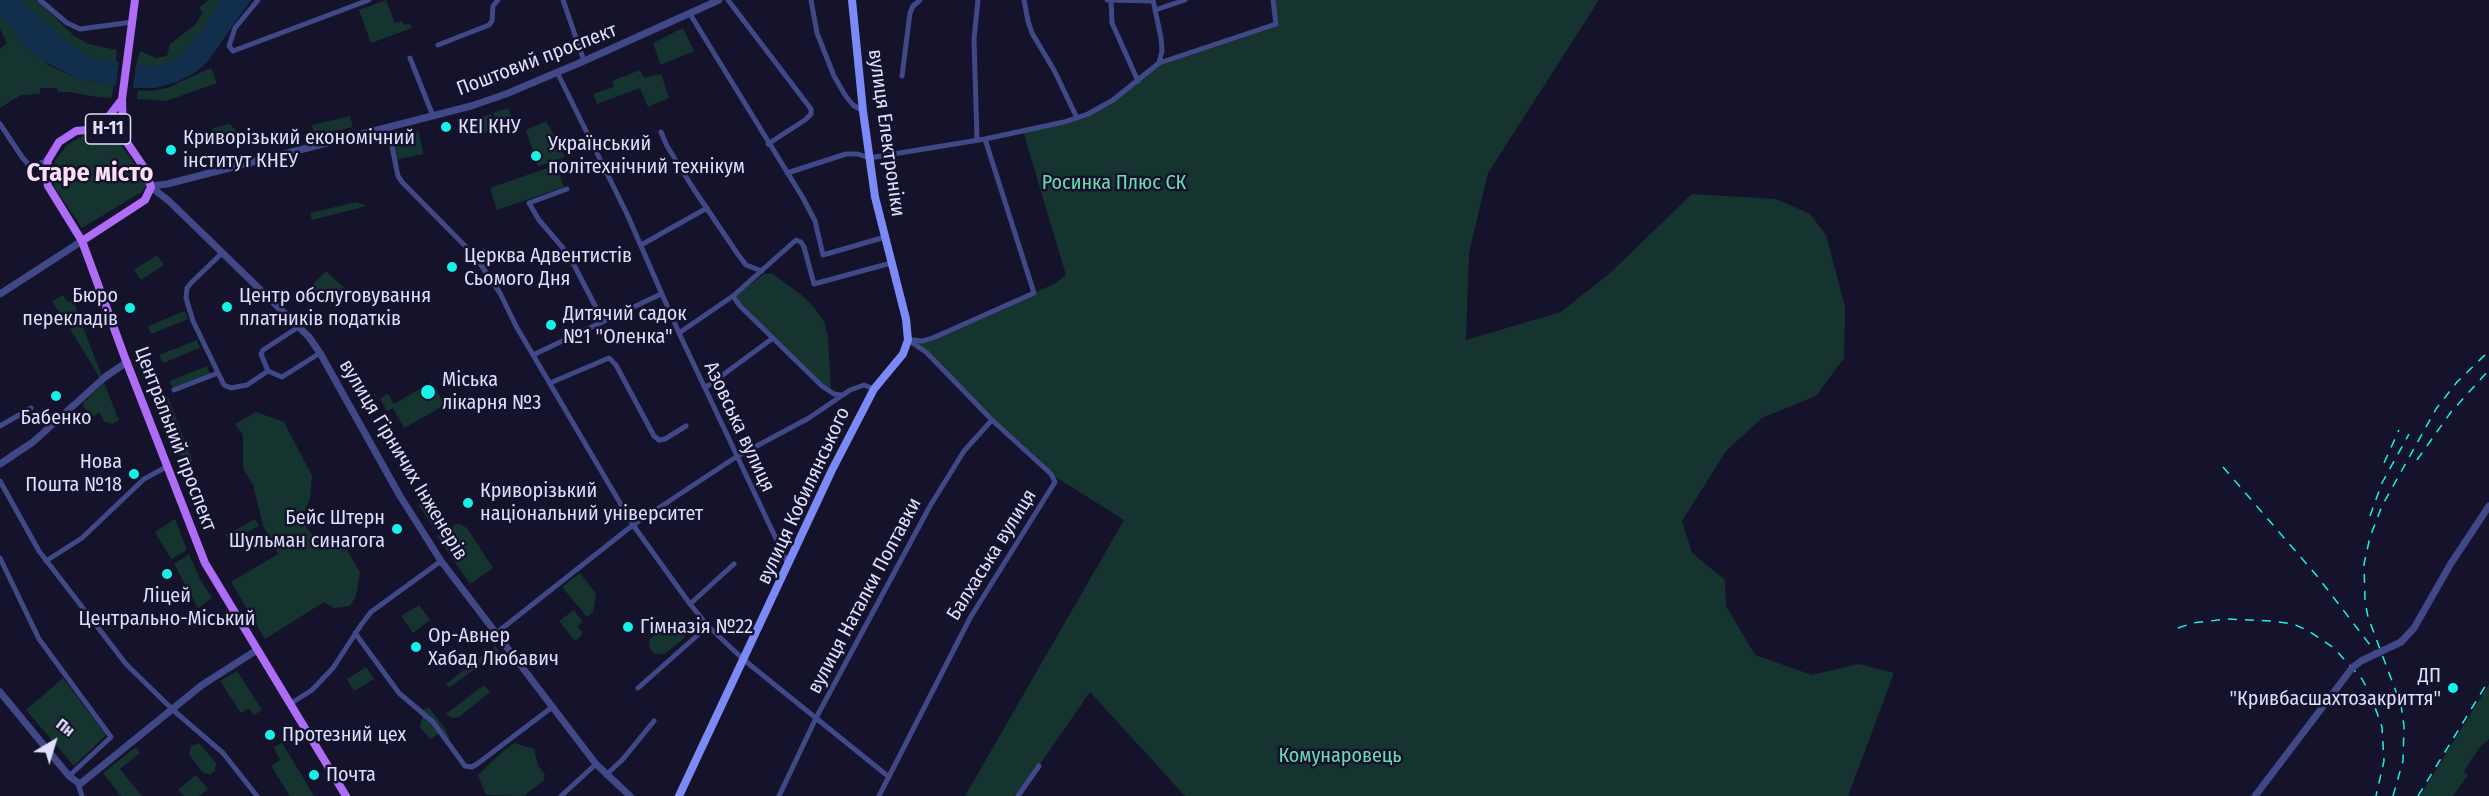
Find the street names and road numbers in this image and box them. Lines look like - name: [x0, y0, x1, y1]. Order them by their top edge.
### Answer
- street label: Поштовий проспект: [454, 18, 620, 102]
- street label: вулиця Електроніки: [862, 48, 910, 218]
- road number: Н-11: [86, 114, 130, 144]
- street label: Центральний проспект: [129, 343, 221, 535]
- street label: вулиця Гірничих Інженерів: [334, 355, 472, 565]
- street label: Азовська вулиця: [698, 358, 780, 496]
- street label: вулиця Кобилянського: [752, 404, 856, 588]
- street label: Балхаська вулиця: [942, 485, 1042, 625]
- street label: вулиця Наталки Полтавки: [803, 494, 927, 698]

